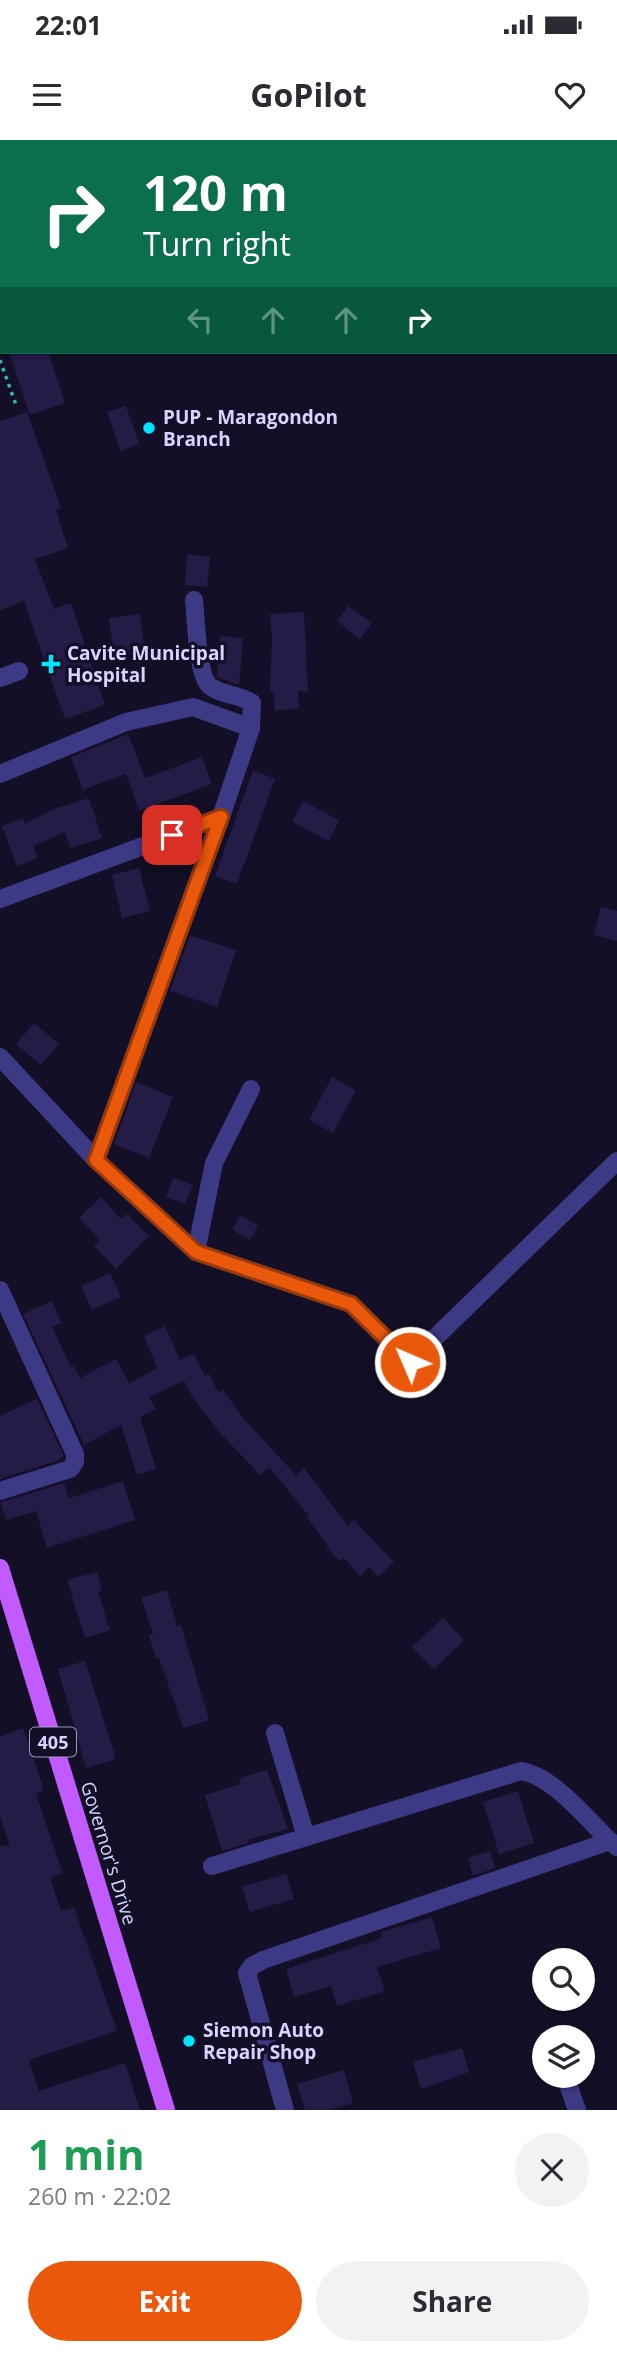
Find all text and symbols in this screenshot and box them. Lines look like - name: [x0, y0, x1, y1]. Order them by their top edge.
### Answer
- text: 22:01: [35, 7, 102, 43]
- text: GoPilot: [250, 73, 367, 116]
- icon: menu: [28, 76, 66, 114]
- icon: heart: [551, 76, 589, 114]
- text: 120 m: [143, 159, 288, 225]
- icon: right: [28, 168, 119, 259]
- text: Turn right: [143, 222, 291, 265]
- icon: left: [181, 301, 219, 339]
- icon: ahead: [254, 301, 292, 339]
- icon: ahead: [327, 301, 365, 339]
- icon: right: [400, 301, 438, 339]
- place label: PUP - Maragondon Branch: [163, 404, 338, 452]
- marker: PUP - Maragondon Branch: [141, 420, 157, 436]
- place label: Cavite Municipal Hospital: [67, 640, 225, 688]
- marker: Cavite Municipal Hospital: [41, 654, 61, 674]
- pin: [142, 805, 202, 865]
- icon: arrive: [153, 816, 191, 854]
- position arrow: [373, 1325, 447, 1399]
- road number: 405: [30, 1728, 76, 1756]
- street label: Governor's Drive: [75, 1778, 143, 1928]
- map controls: [532, 1948, 595, 2088]
- button: search: [532, 1948, 595, 2011]
- place label: Siemon Auto Repair Shop: [203, 2017, 324, 2065]
- button: layers: [532, 2025, 595, 2088]
- marker: Siemon Auto Repair Shop: [181, 2033, 197, 2049]
- text: 1 min: [28, 2125, 145, 2182]
- button: close: [515, 2133, 589, 2207]
- text: 260 m · 22:02: [28, 2180, 171, 2212]
- button: Exit: [28, 2261, 302, 2341]
- button: Share: [316, 2261, 589, 2341]

